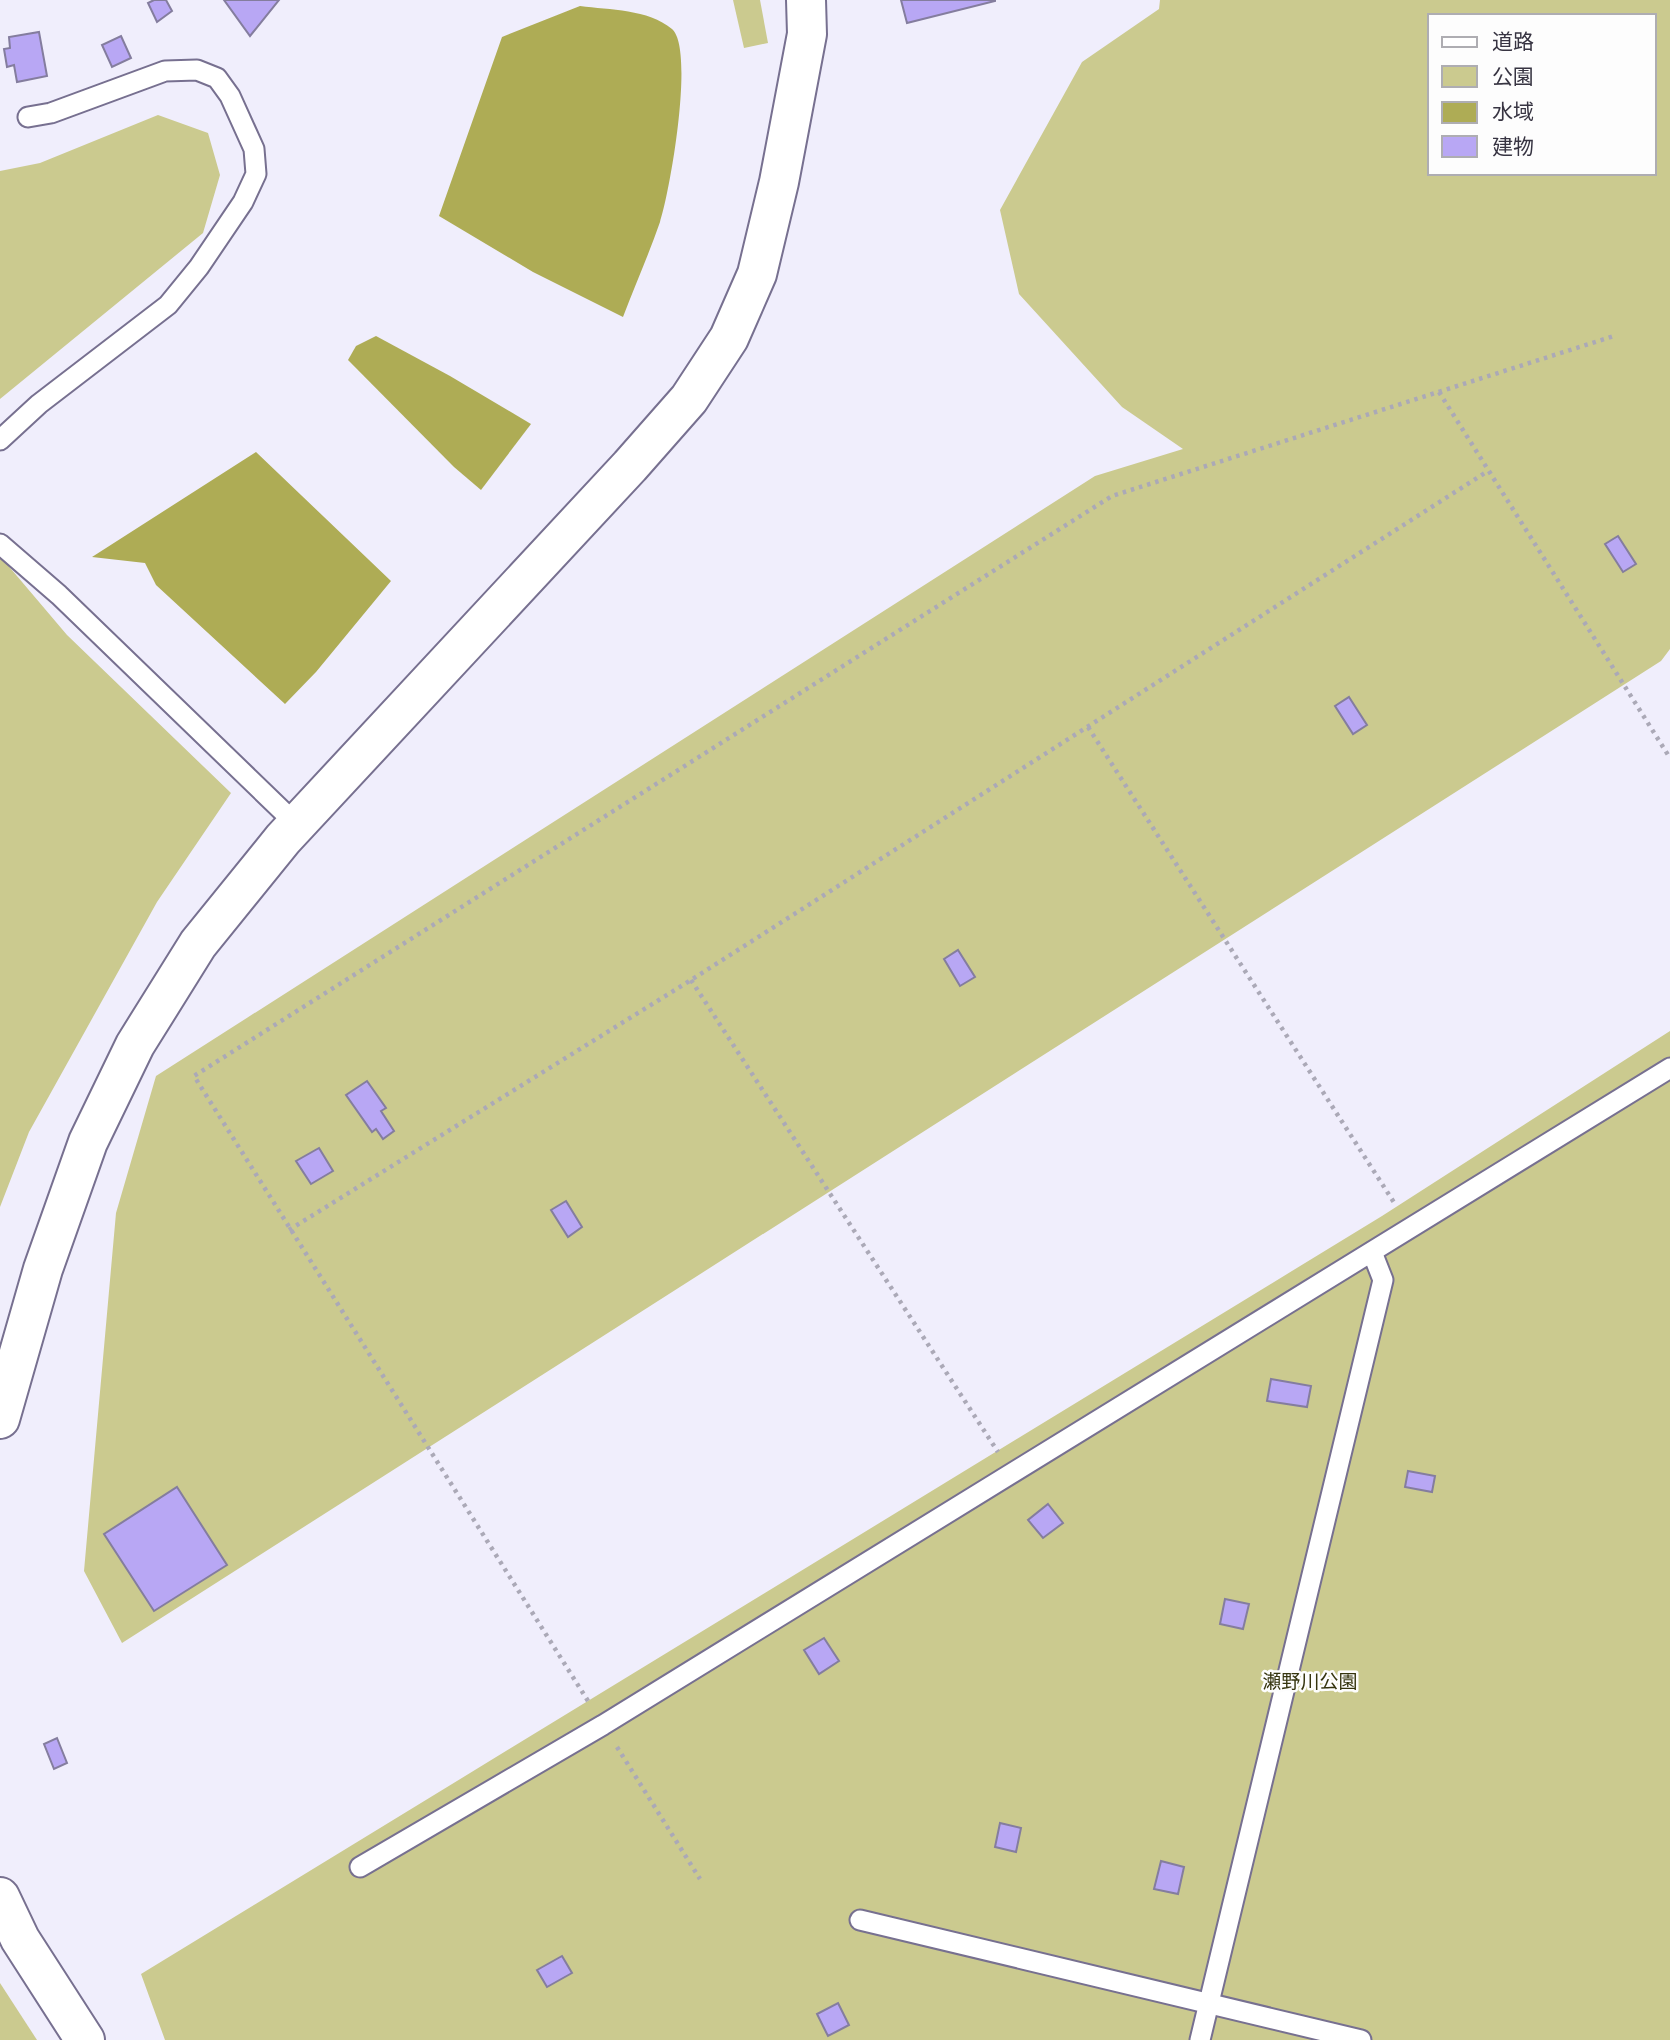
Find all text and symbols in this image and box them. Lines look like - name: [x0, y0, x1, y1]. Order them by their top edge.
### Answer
- legend: [1428, 14, 1656, 175]
- text: 道路: [1492, 28, 1534, 53]
- text: 公園: [1492, 63, 1534, 88]
- text: 水域: [1492, 98, 1534, 123]
- text: 建物: [1492, 133, 1534, 158]
- park label: 瀬野川公園: [1262, 1669, 1358, 1692]

